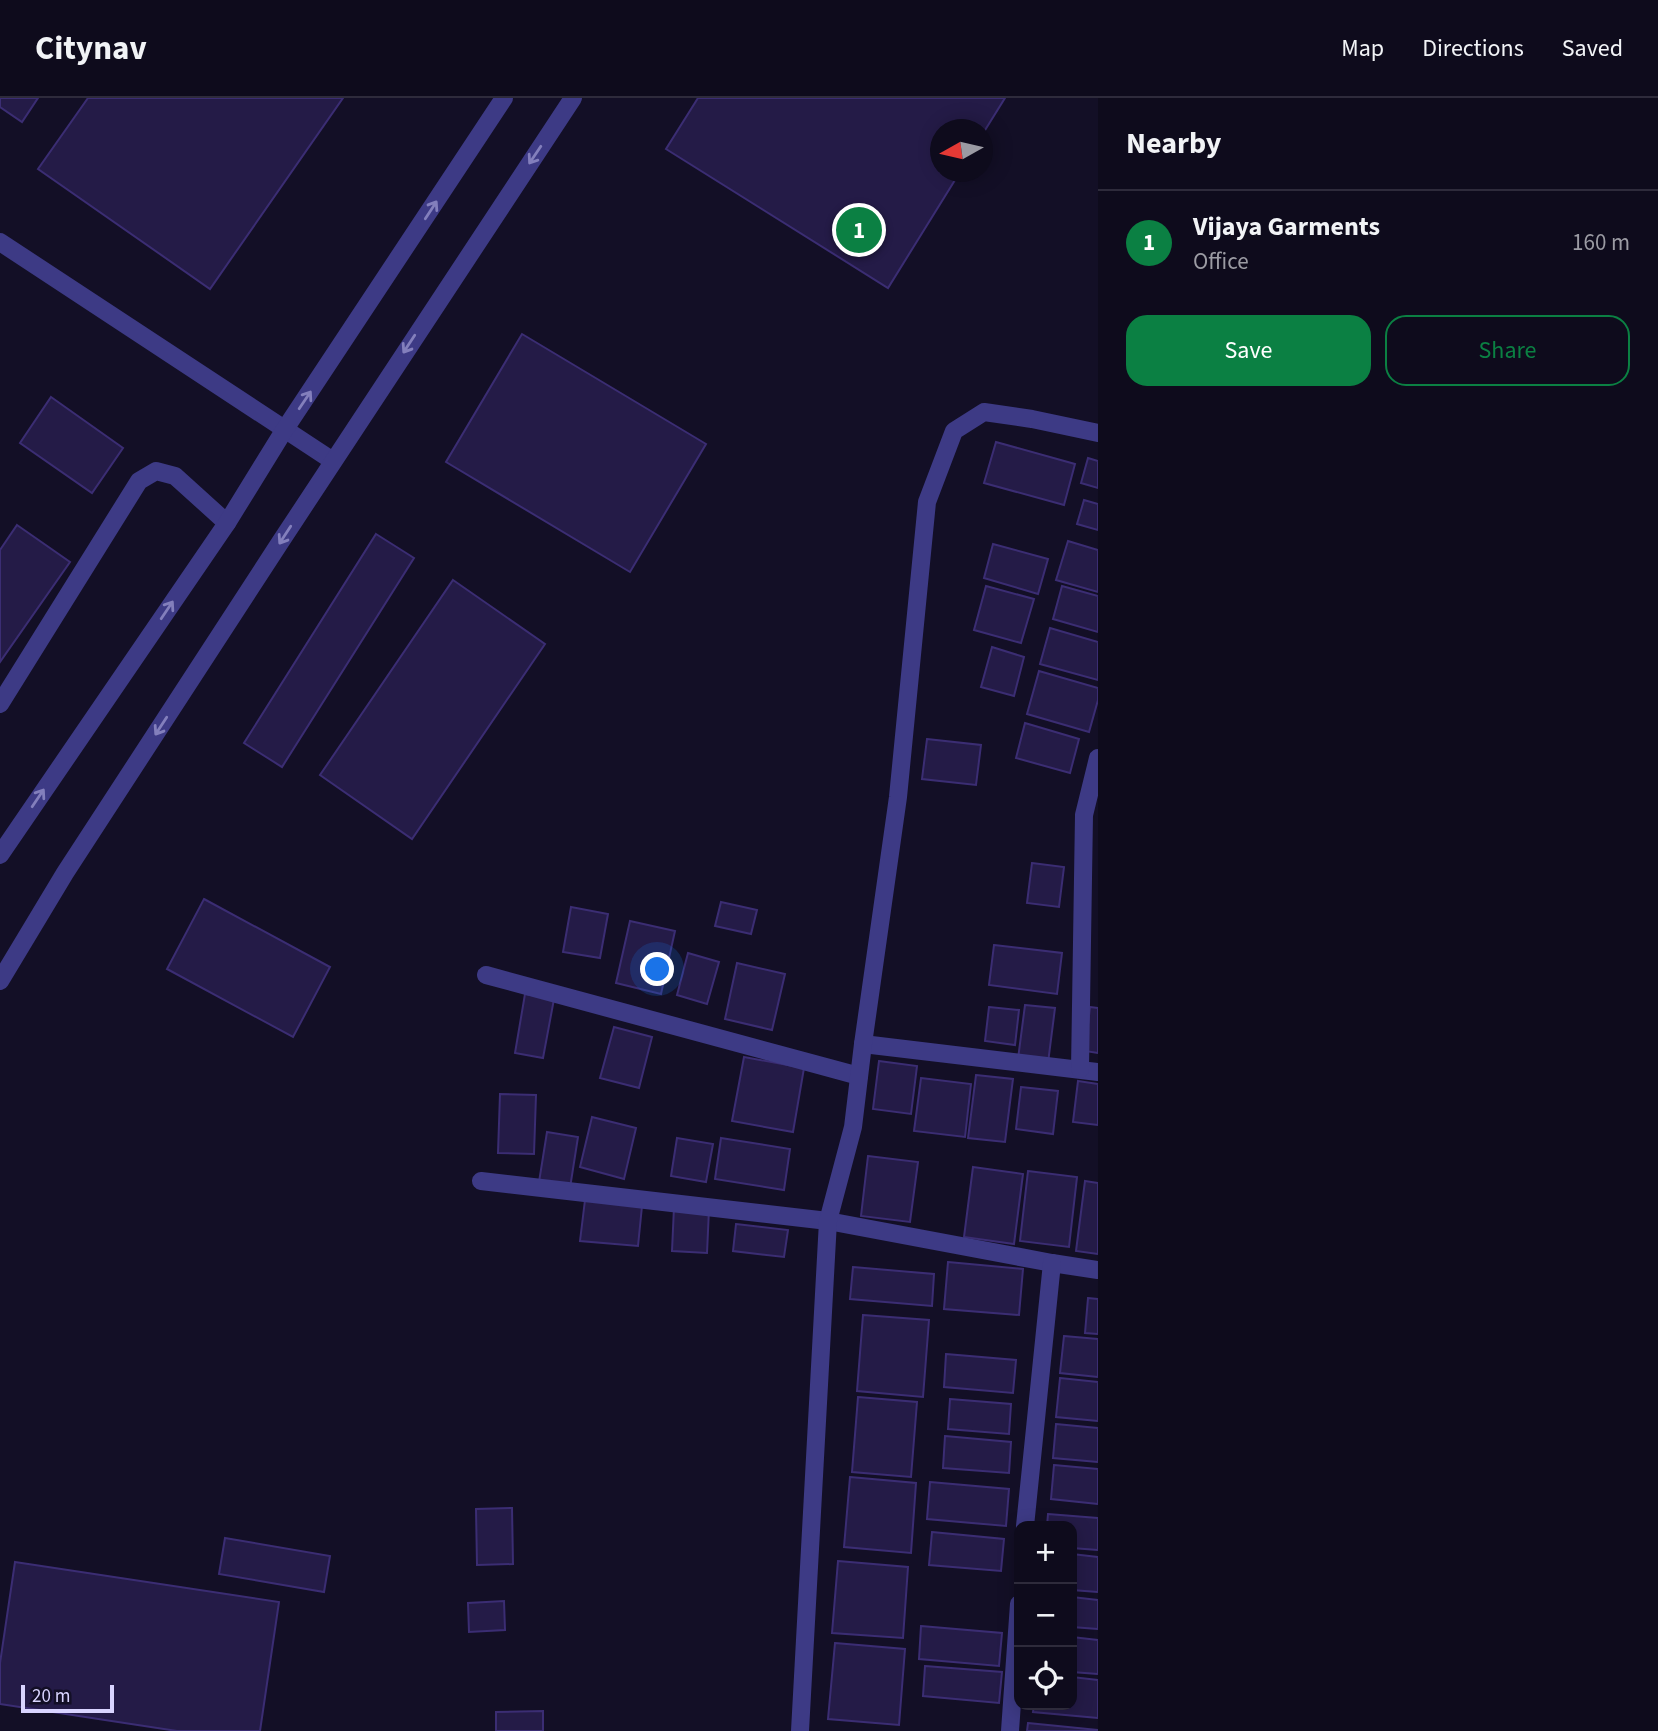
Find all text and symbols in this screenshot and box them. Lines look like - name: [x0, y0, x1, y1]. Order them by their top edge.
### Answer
- text: Citynav: [35, 25, 147, 72]
- text: Map: [1341, 31, 1384, 66]
- text: Directions: [1422, 31, 1524, 66]
- text: Saved: [1562, 31, 1623, 66]
- north arrow: [930, 119, 993, 182]
- text: Nearby: [1126, 122, 1221, 165]
- one-way arrow: [528, 145, 542, 164]
- one-way arrow: [423, 201, 438, 220]
- pin: 1: [836, 204, 882, 256]
- text: Vijaya Garments: [1193, 208, 1380, 245]
- text: 1: [1143, 226, 1155, 259]
- text: 160 m: [1572, 226, 1630, 259]
- text: Office: [1193, 245, 1249, 278]
- button: Save: [1126, 315, 1371, 386]
- button: Share: [1385, 315, 1630, 386]
- one-way arrow: [402, 334, 416, 354]
- one-way arrow: [298, 390, 312, 410]
- one-way arrow: [277, 525, 292, 544]
- one-way arrow: [160, 601, 174, 621]
- one-way arrow: [154, 716, 168, 735]
- one-way arrow: [31, 789, 45, 808]
- your location: [640, 952, 674, 986]
- map controls: [1014, 1521, 1077, 1710]
- button: +: [1014, 1521, 1077, 1584]
- button: −: [1014, 1584, 1077, 1647]
- button: locate: [1014, 1647, 1077, 1710]
- scale bar: [21, 1682, 114, 1714]
- text: 20 m: [32, 1683, 70, 1710]

